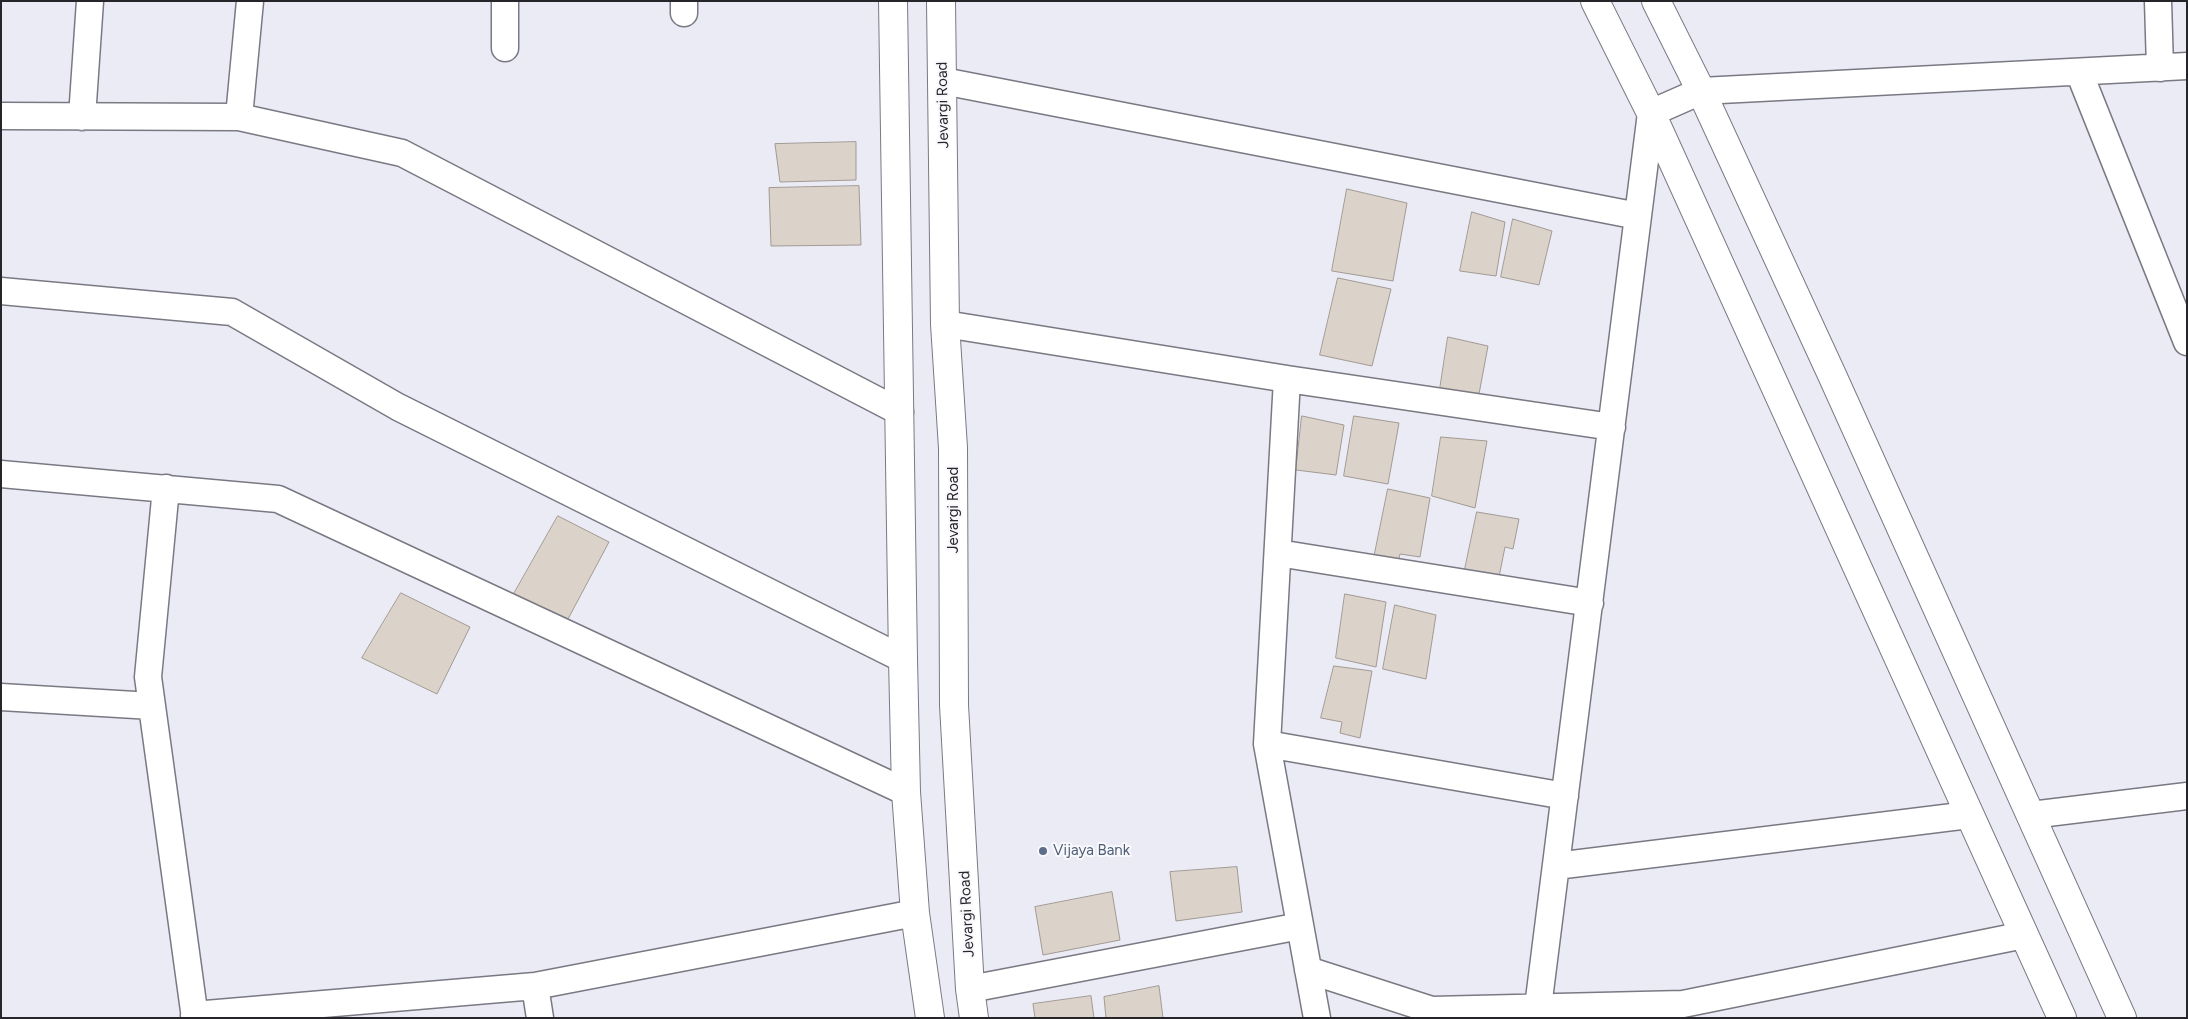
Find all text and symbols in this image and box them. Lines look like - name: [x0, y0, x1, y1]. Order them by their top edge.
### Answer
- street label: Jevargi Road: [933, 62, 953, 148]
- street label: Jevargi Road: [945, 467, 963, 553]
- place label: Vijaya Bank: [1053, 842, 1130, 860]
- marker: Vijaya Bank: [1037, 845, 1049, 857]
- street label: Jevargi Road: [956, 870, 978, 958]

